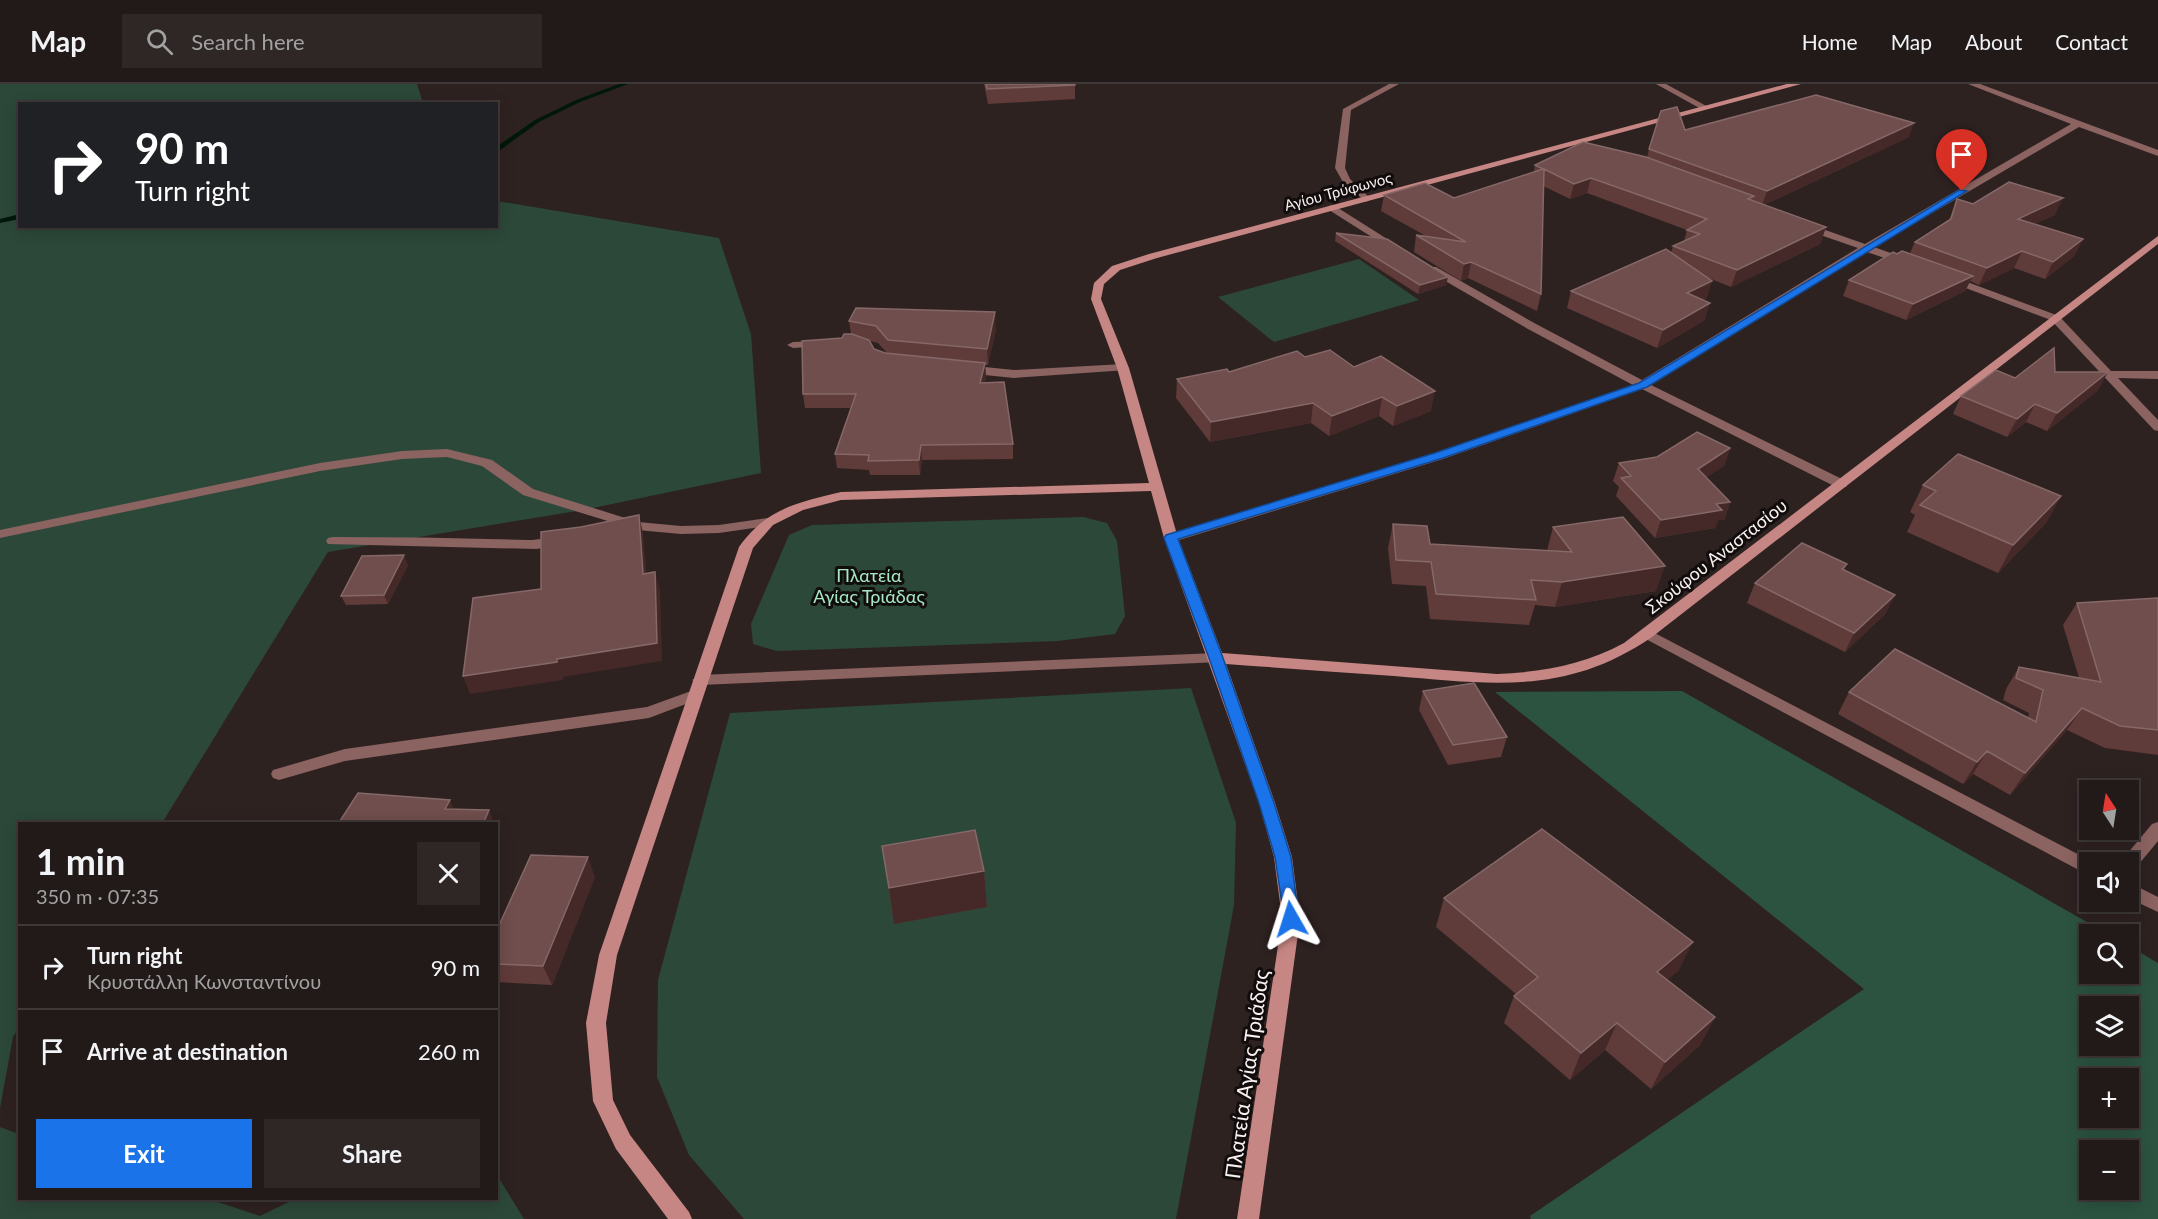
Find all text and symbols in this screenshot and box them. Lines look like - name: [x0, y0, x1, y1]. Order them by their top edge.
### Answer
- search box: [122, 14, 542, 68]
- text: Map: [30, 24, 86, 58]
- icon: search: [143, 25, 176, 58]
- text: Search here: [191, 28, 305, 55]
- text: Home: [1802, 29, 1858, 54]
- text: Map: [1891, 29, 1932, 54]
- text: About: [1965, 29, 2022, 54]
- text: Contact: [2055, 29, 2128, 54]
- text: 90 m: [135, 123, 229, 173]
- icon: right: [36, 126, 114, 204]
- pin: [1936, 129, 1987, 191]
- icon: arrive: [1945, 138, 1978, 171]
- street label: Αγίου Τρύφωνος: [1282, 168, 1394, 214]
- text: Turn right: [135, 174, 250, 207]
- street label: Σκούφου Αναστασίου: [1641, 494, 1791, 618]
- park label: Πλατεία Αγίας Τριάδας: [813, 564, 925, 607]
- north arrow: [2079, 780, 2139, 840]
- map controls: [2079, 780, 2139, 1200]
- text: 1 min: [36, 839, 125, 883]
- button: close: [417, 842, 480, 905]
- button: sound: [2079, 852, 2139, 912]
- text: 350 m · 07:35: [36, 884, 159, 908]
- position arrow: [1259, 887, 1323, 951]
- button: search: [2079, 924, 2139, 984]
- text: Turn right: [87, 942, 182, 969]
- icon: right: [36, 951, 69, 984]
- text: 90 m: [431, 954, 480, 981]
- street label: Πλατεία Αγίας Τριάδας: [1219, 968, 1273, 1180]
- text: Κρυστάλλη Κωνσταντίνου: [87, 969, 321, 993]
- button: layers: [2079, 996, 2139, 1056]
- icon: arrive: [36, 1035, 69, 1068]
- text: Arrive at destination: [87, 1038, 288, 1065]
- text: 260 m: [418, 1038, 480, 1065]
- button: +: [2079, 1068, 2139, 1128]
- button: Exit: [36, 1119, 252, 1188]
- button: Share: [264, 1119, 480, 1188]
- button: −: [2079, 1140, 2139, 1200]

